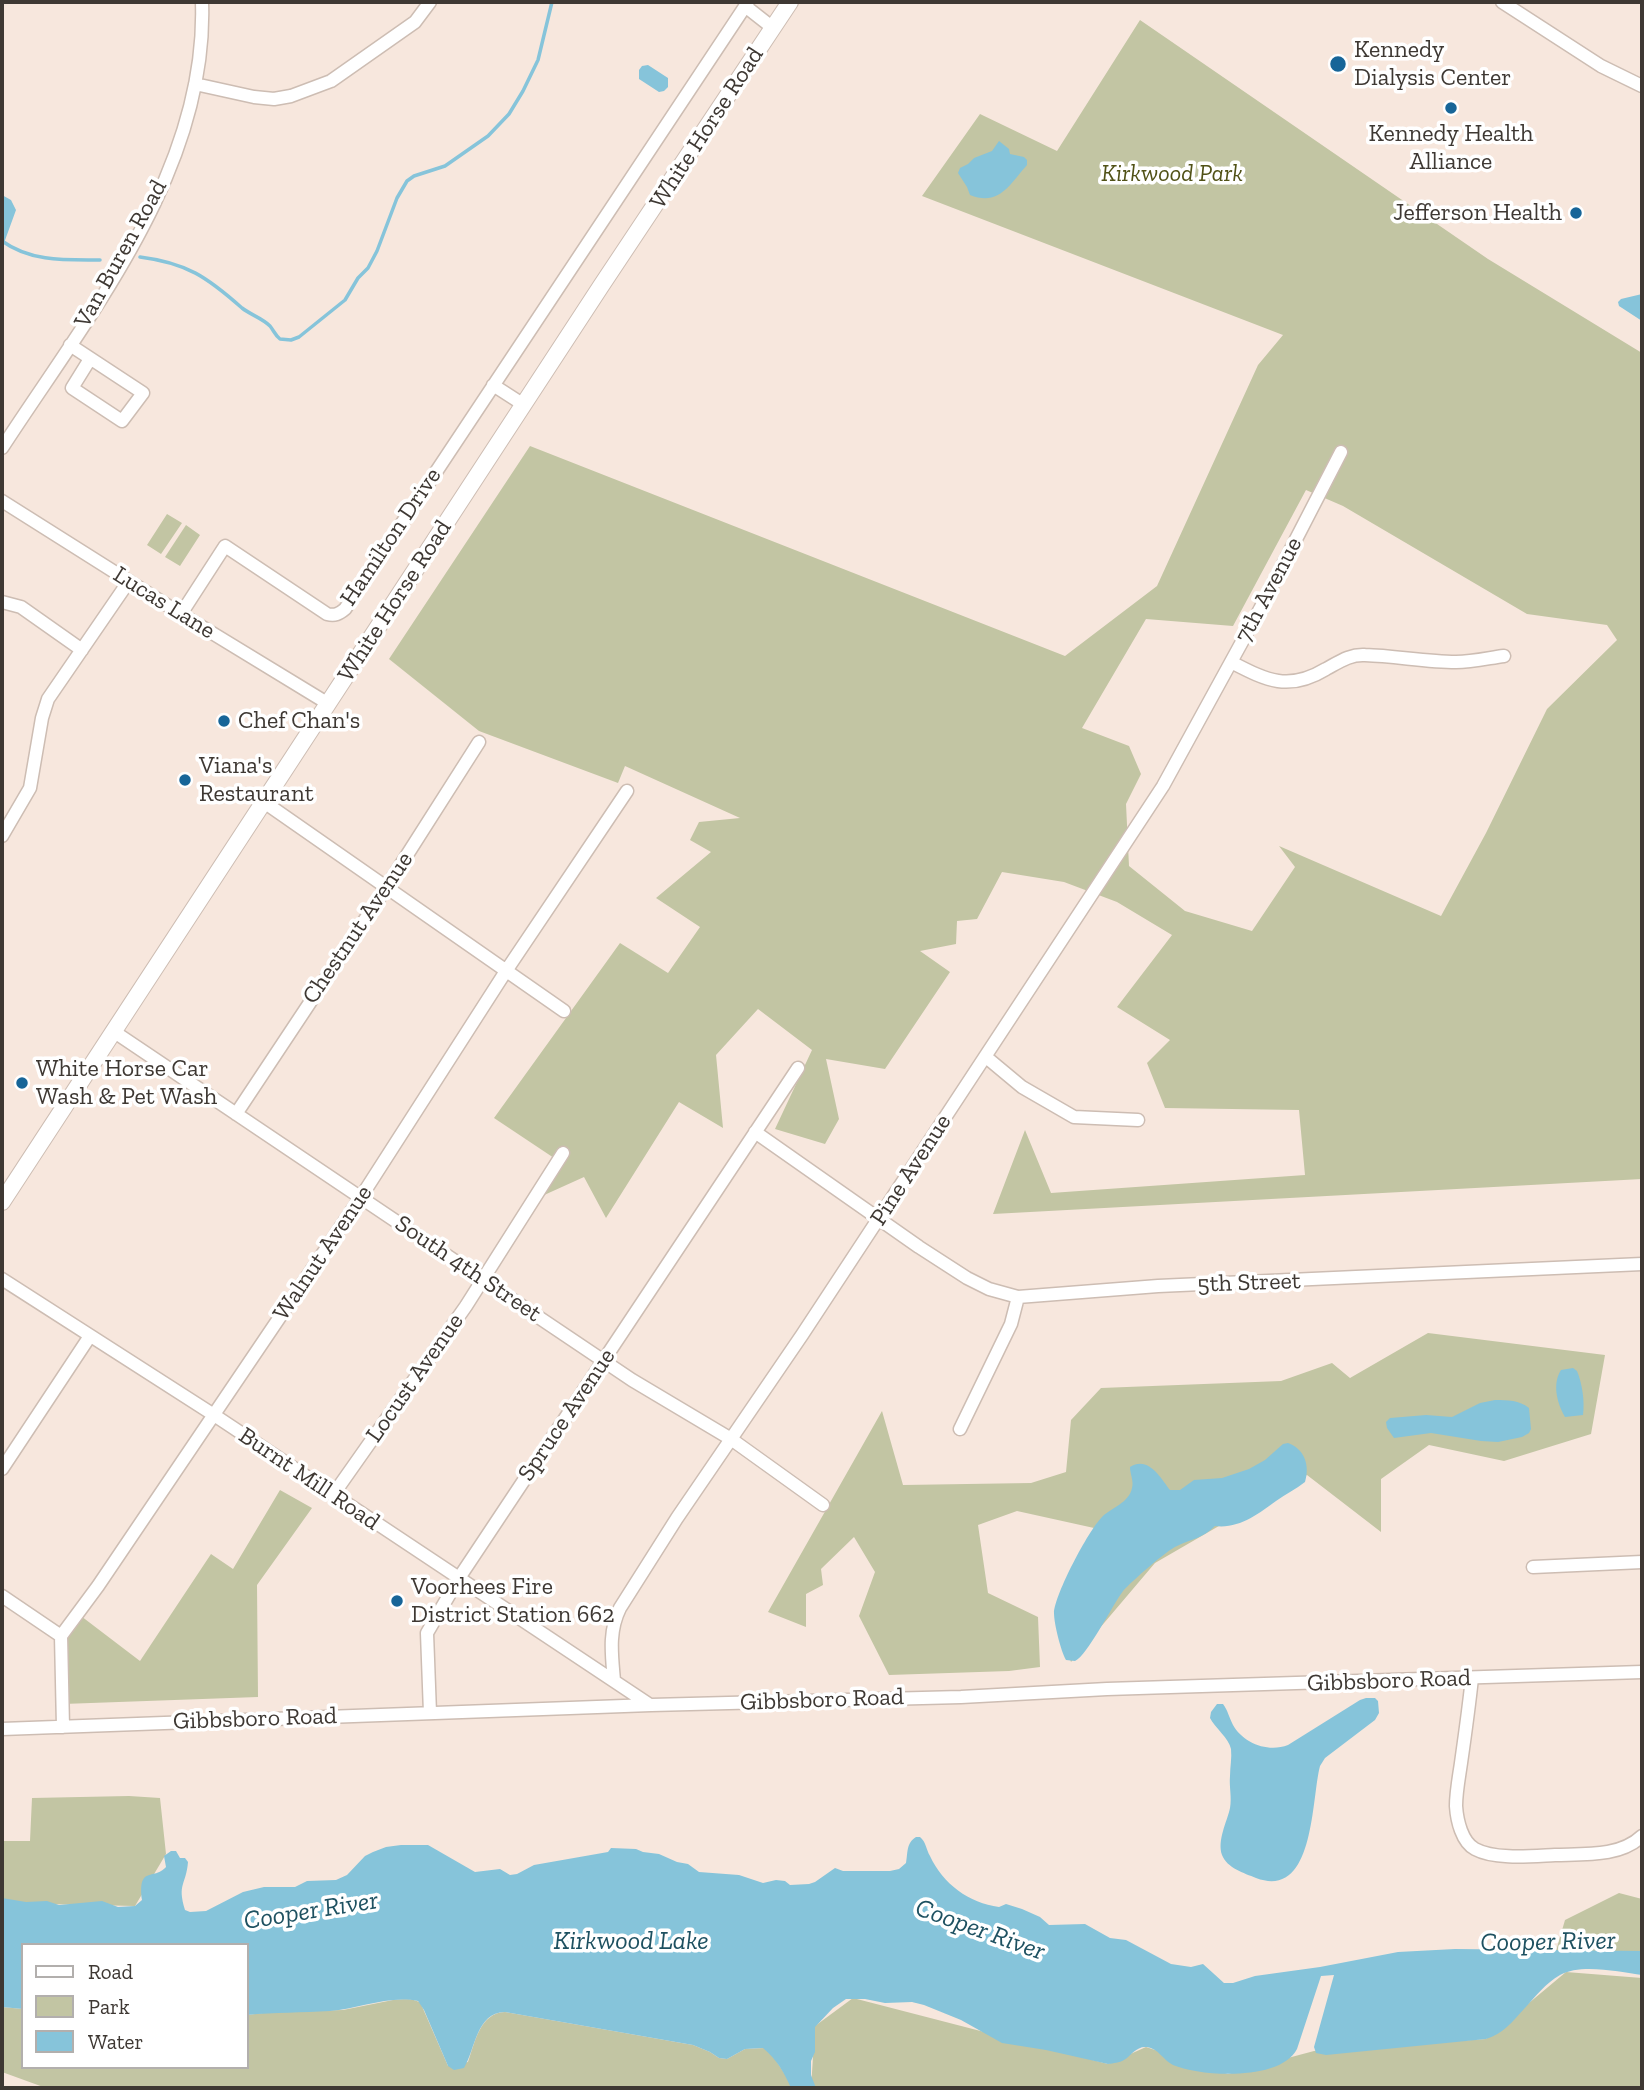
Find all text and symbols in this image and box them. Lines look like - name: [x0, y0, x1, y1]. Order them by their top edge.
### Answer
- place label: Kennedy Dialysis Center: [1354, 36, 1511, 92]
- street label: White Horse Road: [644, 42, 770, 214]
- marker: Kennedy Dialysis Center: [1328, 54, 1348, 74]
- marker: Kennedy Health Alliance: [1443, 100, 1459, 116]
- place label: Kennedy Health Alliance: [1369, 120, 1533, 176]
- park label: Kirkwood Park: [1101, 160, 1243, 188]
- street label: Van Buren Road: [68, 175, 174, 333]
- place label: Jefferson Health: [1393, 199, 1562, 227]
- marker: Jefferson Health: [1568, 205, 1584, 221]
- street label: Hamilton Drive: [334, 463, 448, 611]
- street label: White Horse Road: [332, 515, 458, 687]
- street label: 7th Avenue: [1229, 532, 1309, 648]
- street label: Lucas Lane: [108, 560, 220, 646]
- place label: Chef Chan's: [238, 707, 360, 735]
- marker: Chef Chan's: [216, 713, 232, 729]
- place label: Viana's Restaurant: [199, 752, 314, 808]
- marker: Viana's Restaurant: [177, 772, 193, 788]
- street label: Chestnut Avenue: [297, 846, 419, 1010]
- place label: White Horse Car Wash & Pet Wash: [36, 1055, 217, 1111]
- marker: White Horse Car Wash & Pet Wash: [14, 1075, 30, 1091]
- street label: Pine Avenue: [864, 1109, 958, 1231]
- street label: Walnut Avenue: [267, 1180, 379, 1326]
- street label: South 4th Street: [389, 1209, 547, 1329]
- street label: 5th Street: [1197, 1267, 1301, 1299]
- street label: Locust Avenue: [360, 1308, 470, 1448]
- street label: Spruce Avenue: [512, 1343, 622, 1487]
- street label: Burnt Mill Road: [233, 1421, 385, 1537]
- place label: Voorhees Fire District Station 662: [411, 1573, 615, 1629]
- marker: Voorhees Fire District Station 662: [389, 1593, 405, 1609]
- street label: Gibbsboro Road: [1307, 1664, 1471, 1698]
- street label: Gibbsboro Road: [740, 1683, 904, 1717]
- street label: Gibbsboro Road: [173, 1702, 337, 1736]
- water label: Cooper River: [242, 1885, 380, 1937]
- water label: Cooper River: [911, 1892, 1049, 1968]
- water label: Cooper River: [1480, 1925, 1616, 1959]
- water label: Kirkwood Lake: [553, 1926, 709, 1958]
- legend: [21, 1943, 248, 2069]
- text: Road: [88, 1959, 133, 1984]
- text: Park: [88, 1994, 130, 2019]
- text: Water: [88, 2029, 143, 2054]

